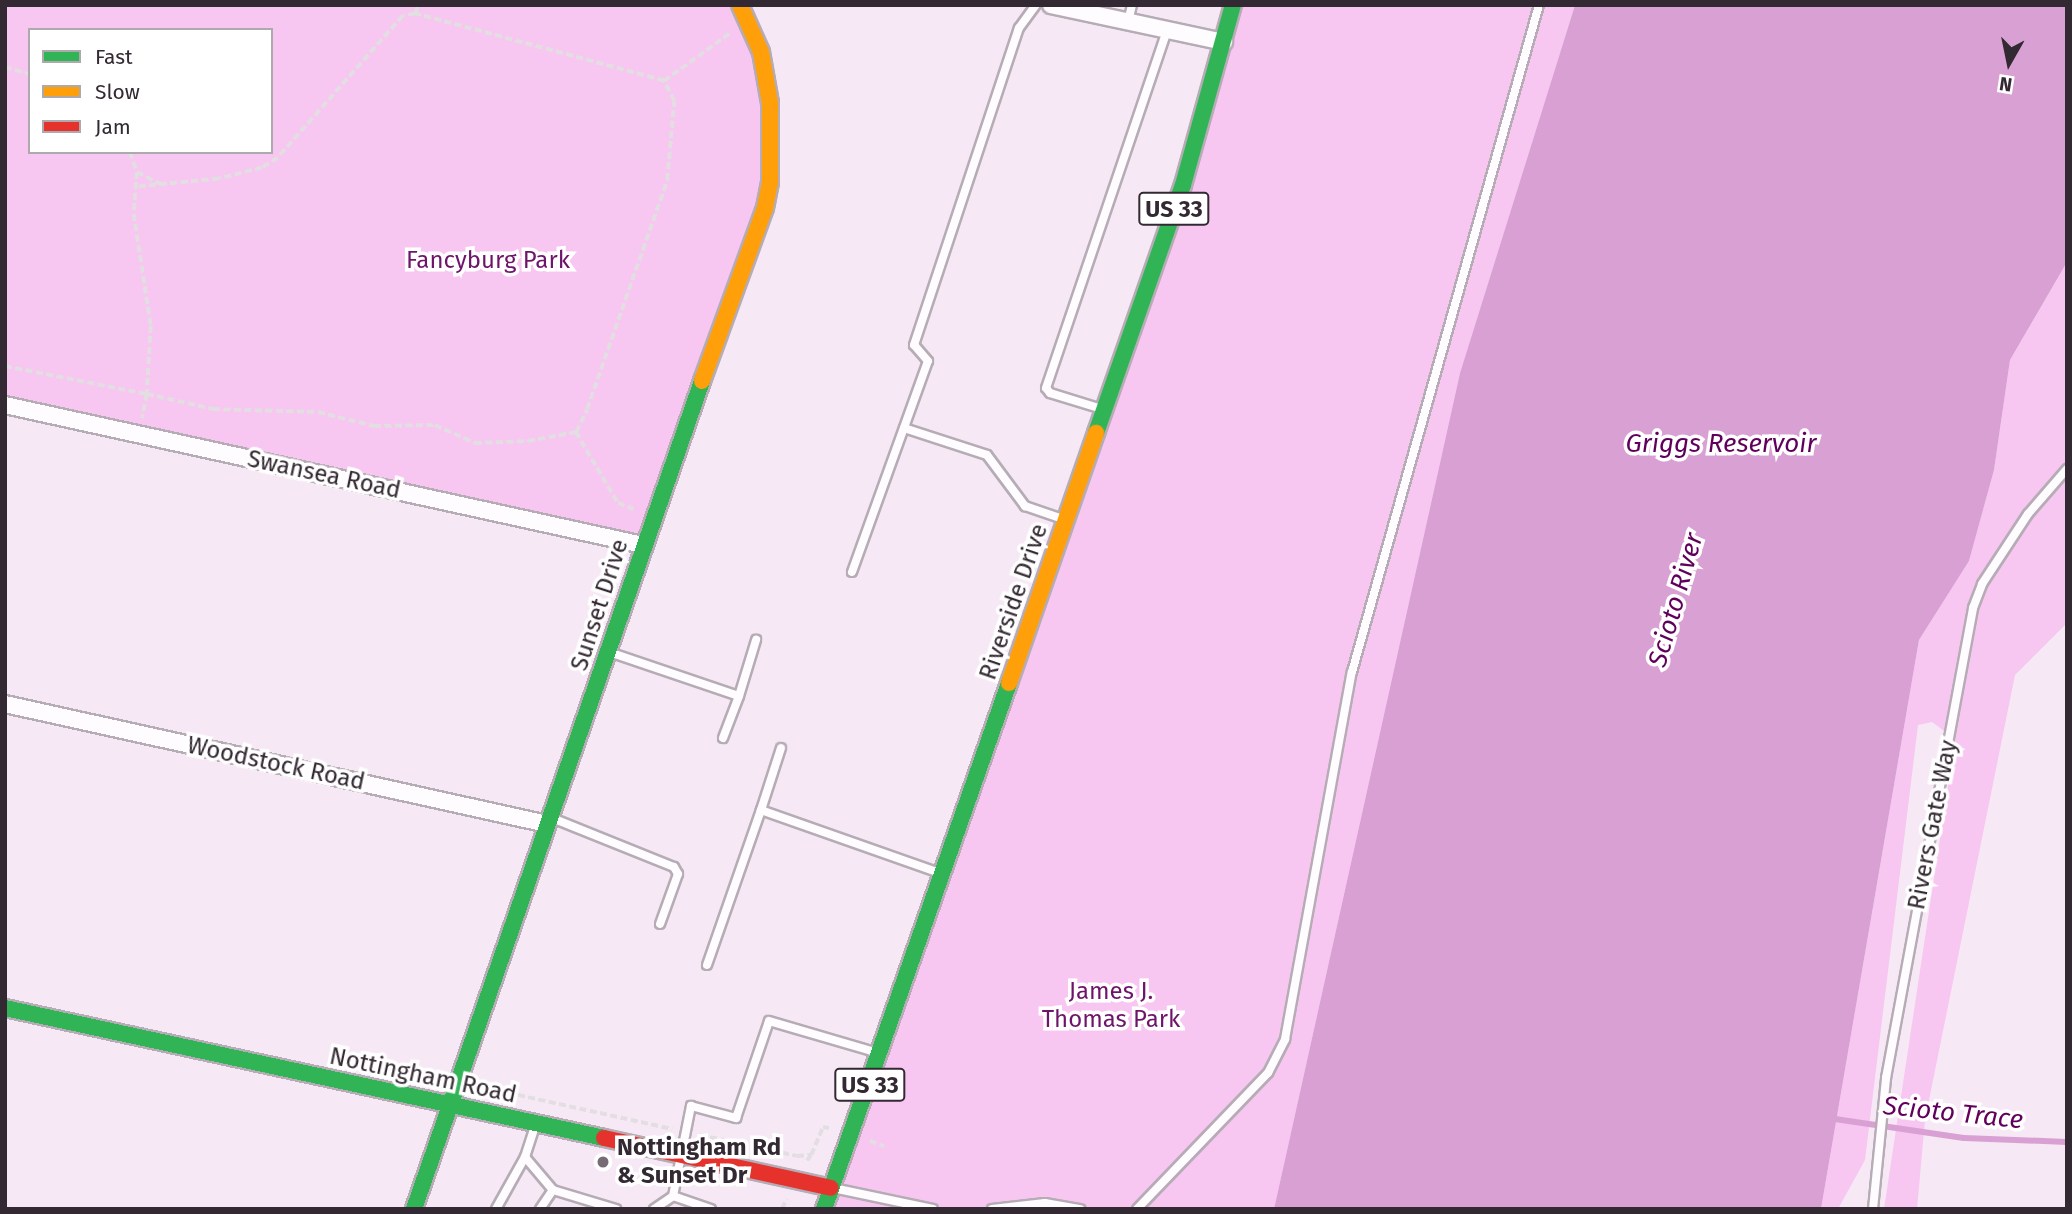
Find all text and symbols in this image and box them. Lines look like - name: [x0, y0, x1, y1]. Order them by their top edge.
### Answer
- legend: [28, 28, 273, 154]
- north arrow: [1974, 28, 2044, 98]
- text: Fast: [95, 44, 133, 70]
- text: N: [1998, 72, 2014, 97]
- text: Slow: [95, 79, 140, 105]
- text: Jam: [95, 114, 131, 140]
- road number: US 33: [1137, 190, 1211, 229]
- park label: Fancyburg Park: [406, 247, 570, 275]
- water label: Griggs Reservoir: [1626, 428, 1816, 460]
- street label: Swansea Road: [245, 445, 403, 505]
- street label: Riverside Drive: [974, 520, 1054, 684]
- water label: Scioto River: [1642, 529, 1710, 671]
- street label: Sunset Drive: [565, 536, 635, 674]
- street label: Woodstock Road: [185, 731, 367, 797]
- street label: Rivers Gate Way: [1902, 738, 1964, 912]
- park label: James J. Thomas Park: [1042, 978, 1180, 1034]
- street label: Nottingham Road: [327, 1042, 519, 1110]
- road number: US 33: [833, 1066, 907, 1104]
- water label: Scioto Trace: [1881, 1090, 2025, 1136]
- place label: Nottingham Rd & Sunset Dr: [617, 1134, 781, 1190]
- marker: Nottingham Rd & Sunset Dr: [595, 1154, 611, 1170]

